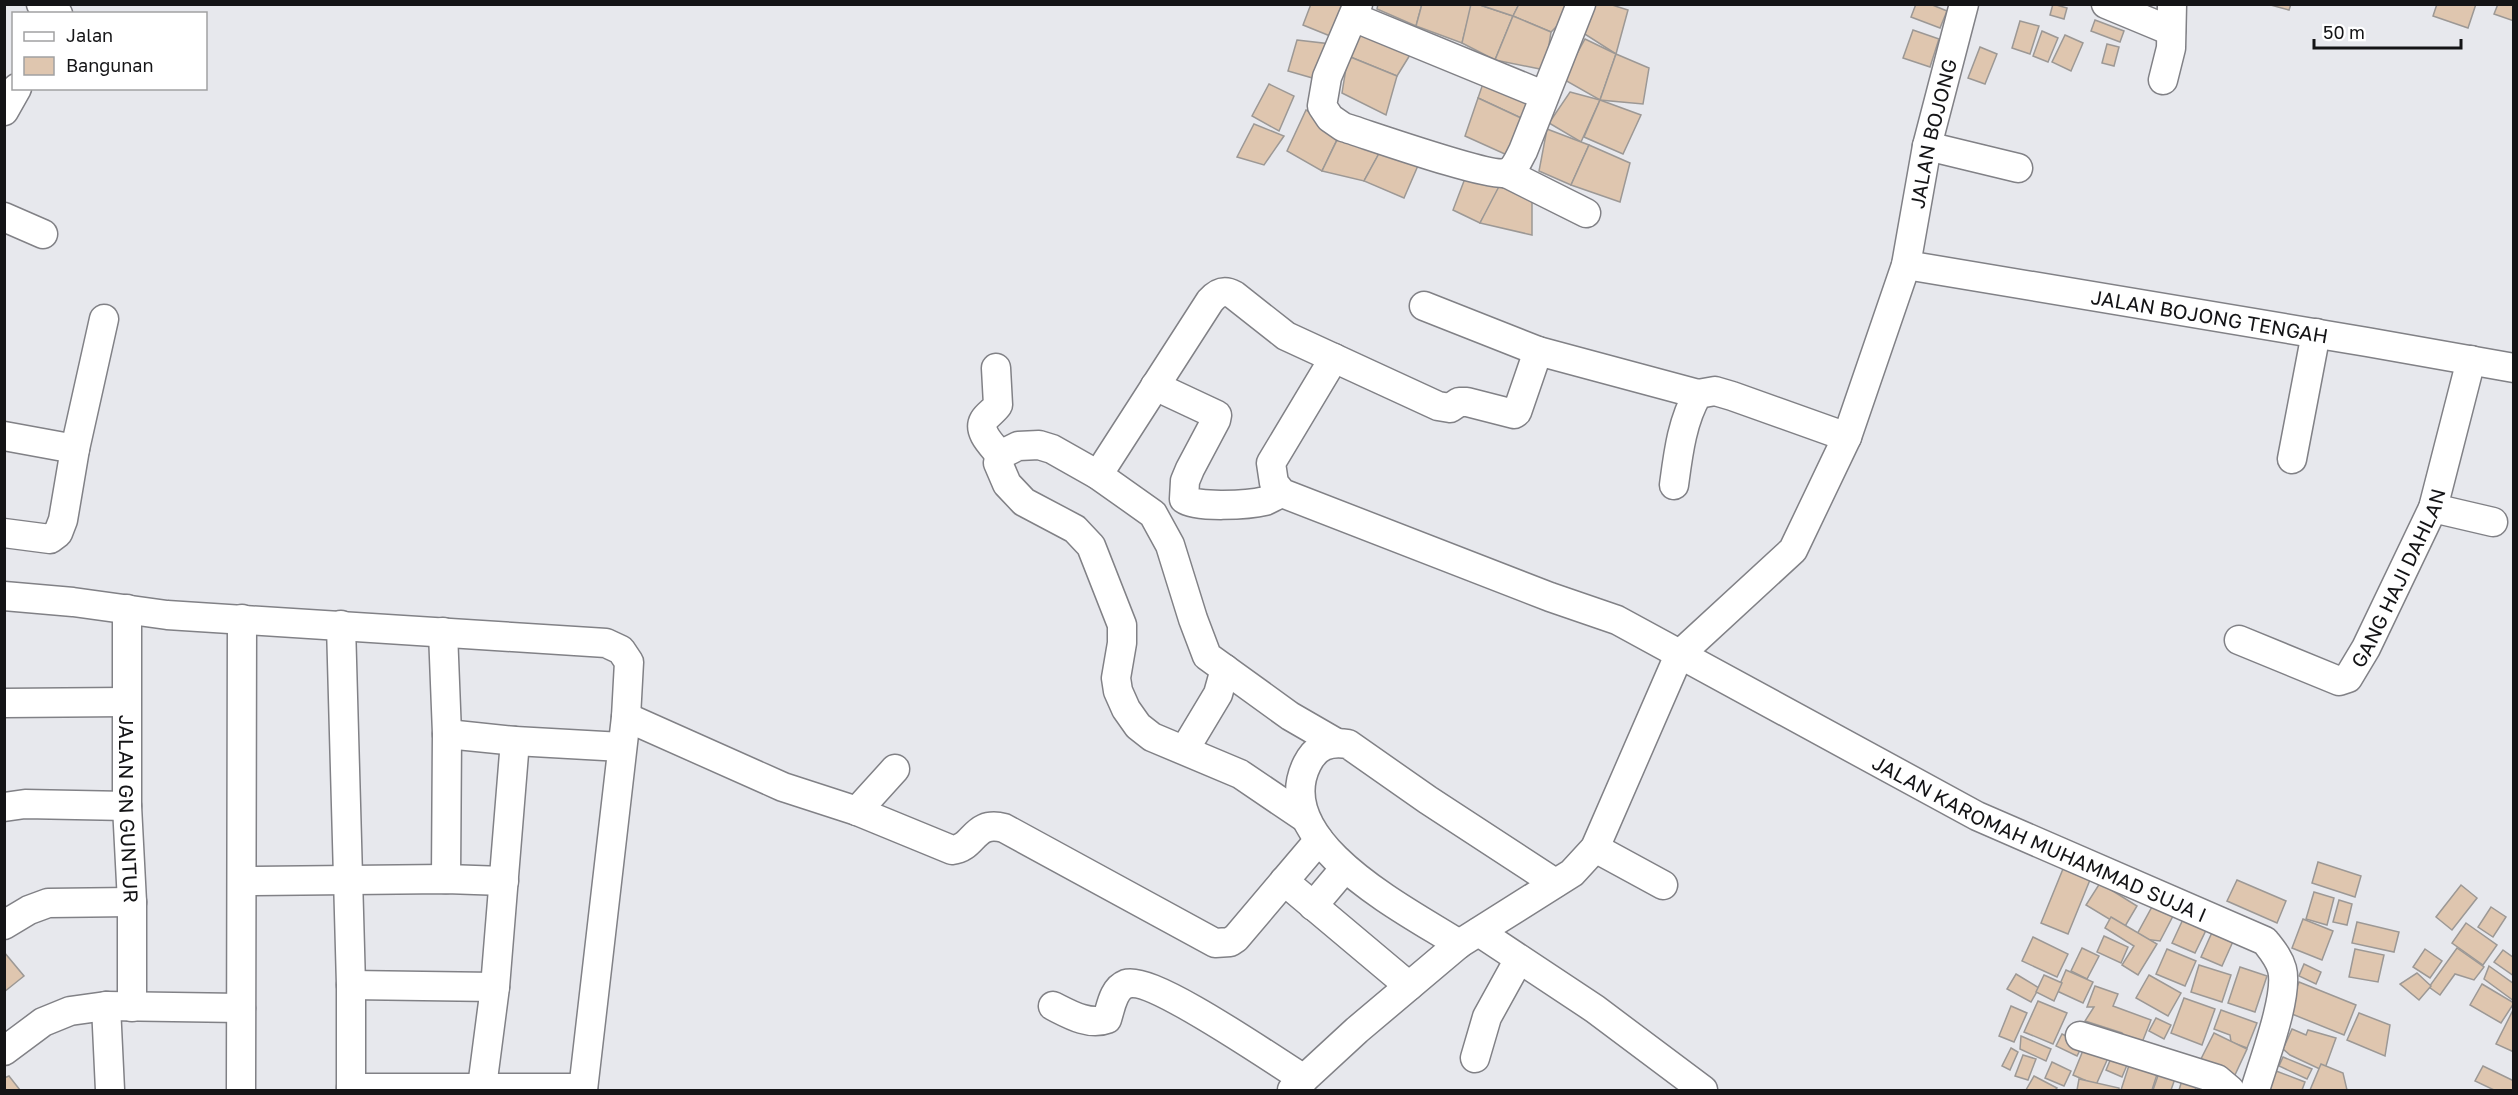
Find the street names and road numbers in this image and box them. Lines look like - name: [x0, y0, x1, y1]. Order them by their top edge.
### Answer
- street label: JALAN BOJONG: [1904, 56, 1961, 210]
- street label: JALAN BOJONG TENGAH: [2089, 284, 2330, 347]
- street label: GANG HAJI DAHLAN: [2345, 486, 2450, 672]
- street label: JALAN GN GUNTUR: [115, 715, 144, 904]
- street label: JALAN KAROMAH MUHAMMAD SUJA I: [1869, 750, 2211, 926]

